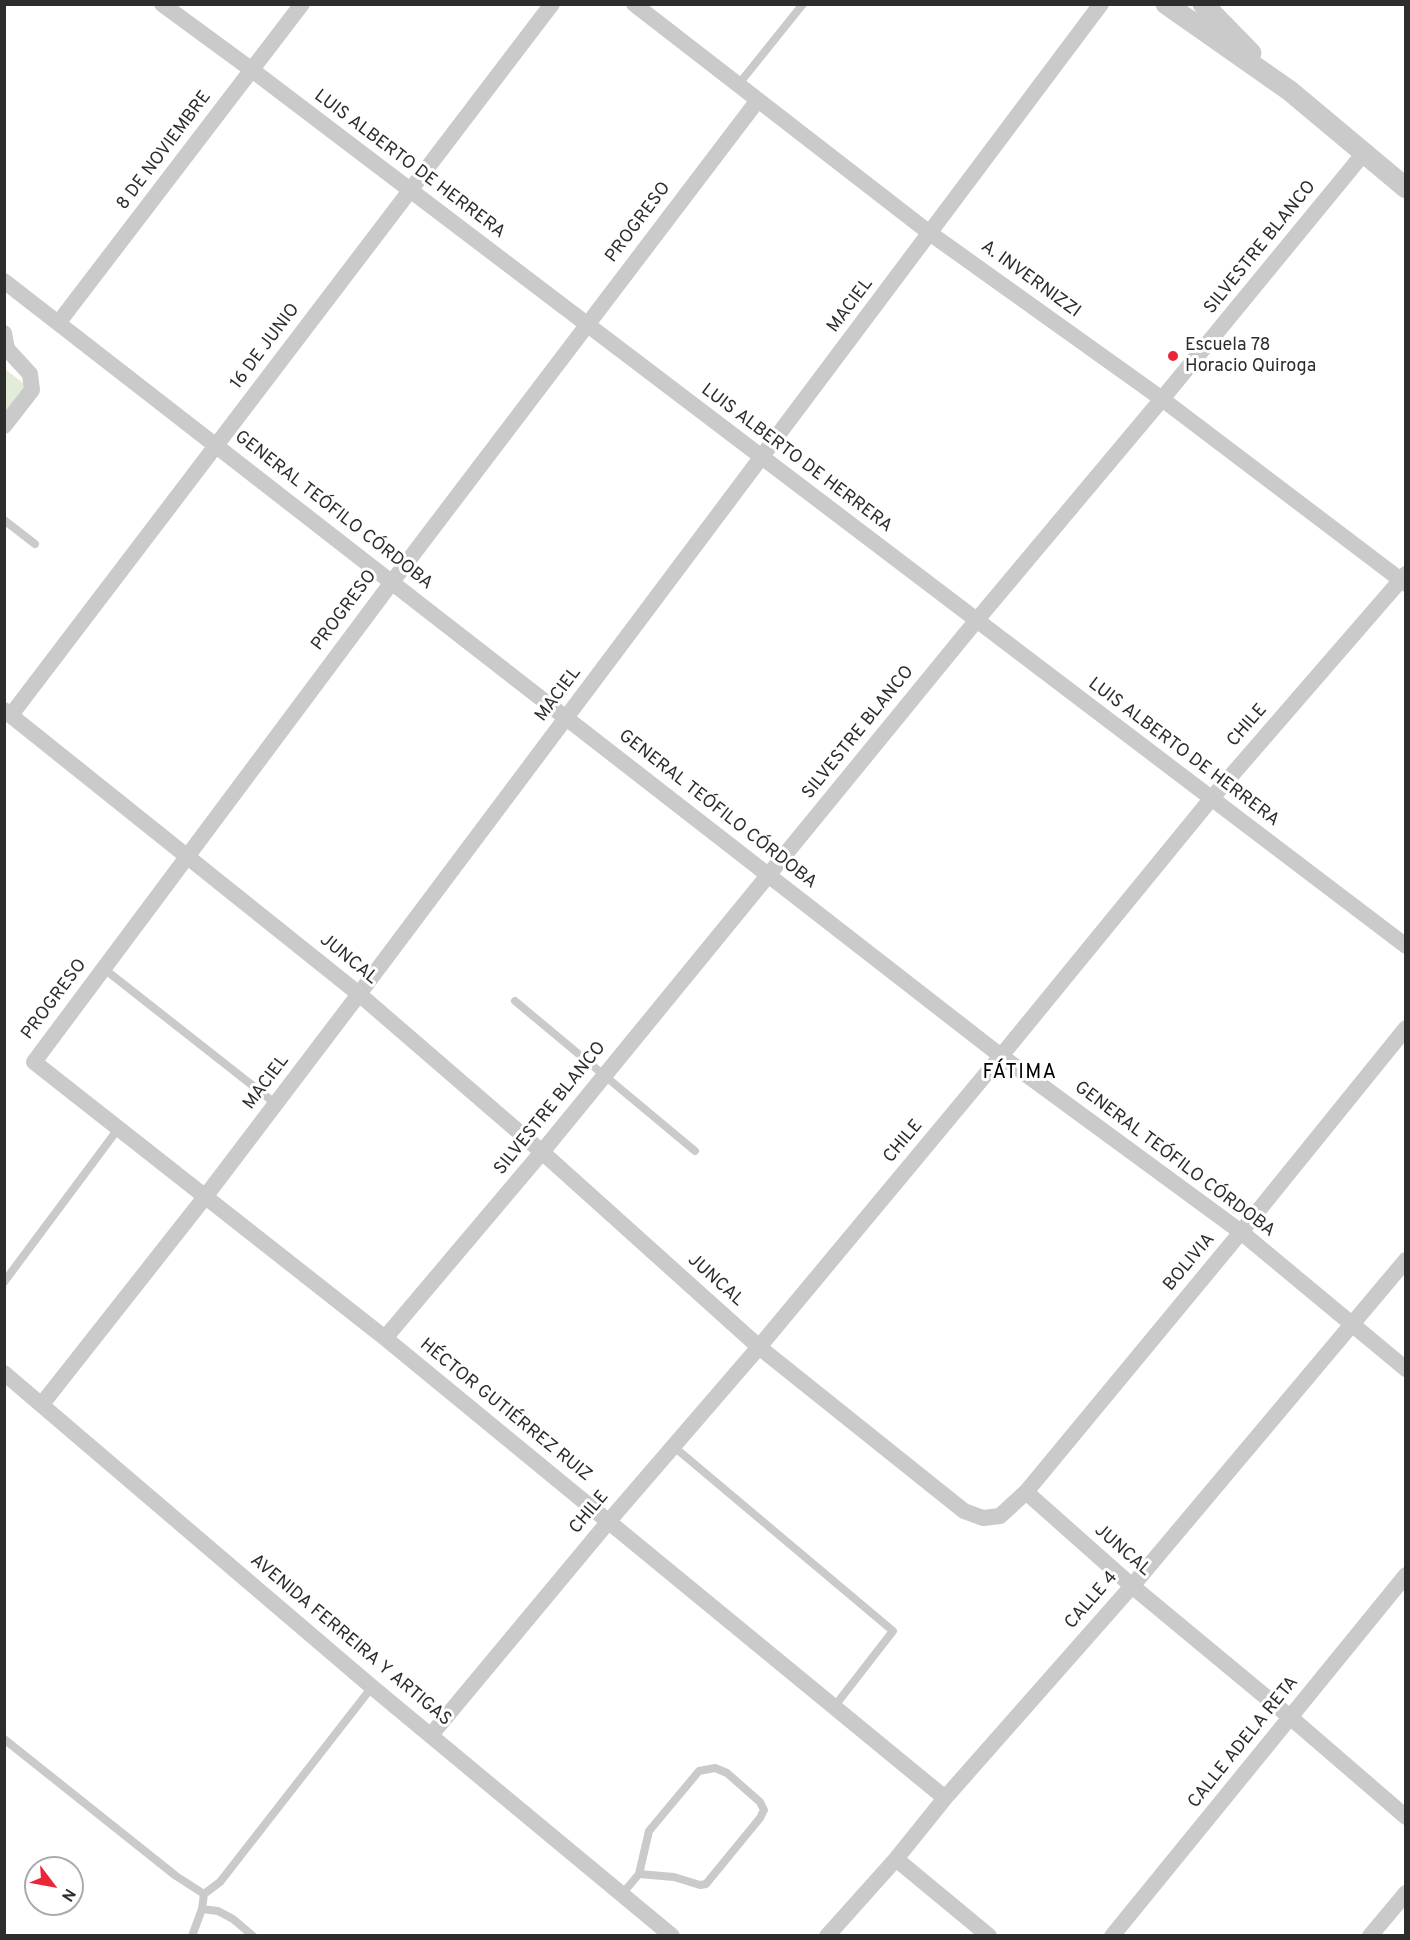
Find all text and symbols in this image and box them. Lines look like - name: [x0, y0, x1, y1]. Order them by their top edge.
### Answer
- street label: LUIS ALBERTO DE HERRERA: [309, 86, 509, 244]
- street label: 8 DE NOVIEMBRE: [113, 87, 217, 215]
- street label: SILVESTRE BLANCO: [1201, 177, 1321, 319]
- street label: PROGRESO: [602, 178, 676, 268]
- street label: A. INVERNIZZI: [976, 237, 1084, 323]
- street label: MACIEL: [823, 274, 879, 338]
- street label: 16 DE JUNIO: [227, 300, 305, 394]
- place label: Escuela 78 Horacio Quiroga: [1185, 335, 1316, 378]
- marker: Escuela 78 Horacio Quiroga: [1166, 349, 1180, 363]
- street label: LUIS ALBERTO DE HERRERA: [696, 380, 896, 538]
- street label: GENERAL TEÓFILO CÓRDOBA: [230, 427, 436, 595]
- street label: PROGRESO: [308, 566, 382, 656]
- street label: SILVESTRE BLANCO: [799, 662, 919, 804]
- street label: MACIEL: [531, 663, 587, 727]
- street label: LUIS ALBERTO DE HERRERA: [1083, 674, 1283, 832]
- street label: CHILE: [1223, 700, 1273, 752]
- street label: GENERAL TEÓFILO CÓRDOBA: [614, 726, 820, 894]
- street label: JUNCAL: [315, 930, 381, 990]
- street label: PROGRESO: [18, 955, 92, 1045]
- street label: SILVESTRE BLANCO: [491, 1038, 611, 1180]
- street label: MACIEL: [239, 1051, 295, 1115]
- district label: FÁTIMA: [982, 1062, 1058, 1086]
- street label: GENERAL TEÓFILO CÓRDOBA: [1069, 1077, 1279, 1243]
- street label: CHILE: [880, 1116, 928, 1168]
- street label: BOLIVIA: [1160, 1230, 1220, 1296]
- street label: JUNCAL: [682, 1250, 748, 1312]
- street label: HÉCTOR GUTIÉRREZ RUIZ: [415, 1335, 595, 1487]
- street label: CHILE: [566, 1487, 614, 1539]
- street label: JUNCAL: [1089, 1520, 1155, 1582]
- street label: AVENIDA FERREIRA Y ARTIGAS: [245, 1550, 455, 1732]
- street label: CALLE 4: [1061, 1568, 1123, 1634]
- street label: CALLE ADELA RETA: [1184, 1673, 1304, 1813]
- north arrow: [24, 1856, 84, 1916]
- text: N: [56, 1884, 79, 1905]

